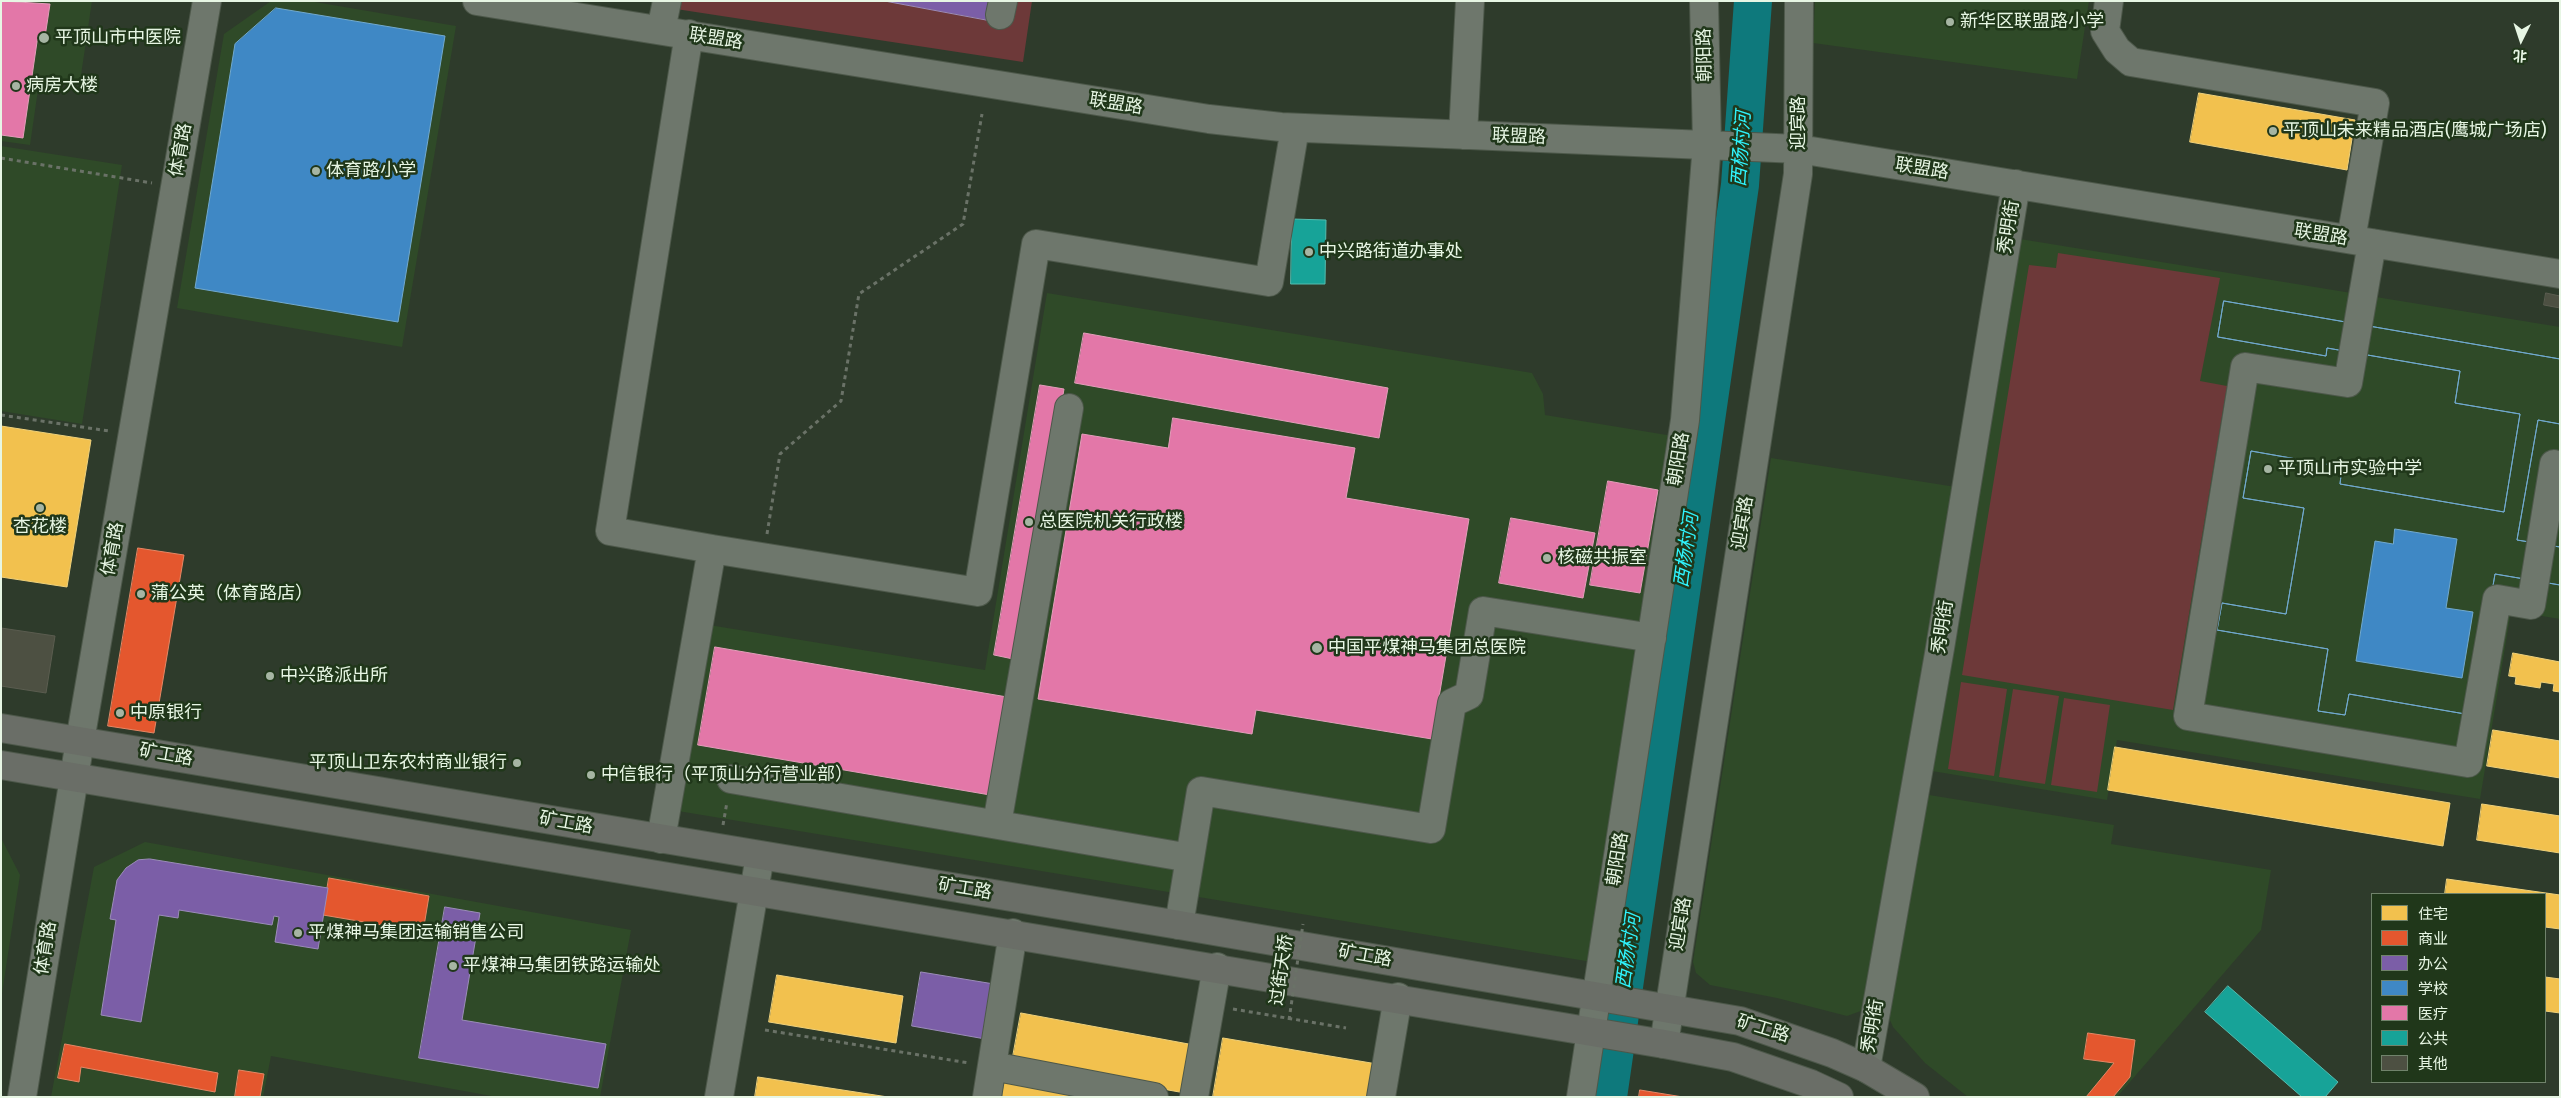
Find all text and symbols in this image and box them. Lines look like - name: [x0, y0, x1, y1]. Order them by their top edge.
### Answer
- place label: 新华区联盟路小学: [1960, 11, 2104, 33]
- north arrow: [2496, 15, 2546, 65]
- marker: 新华区联盟路小学: [1944, 16, 1956, 28]
- street label: 联盟路: [688, 24, 744, 54]
- place label: 平顶山市中医院: [55, 27, 181, 49]
- street label: 朝阳路: [1694, 28, 1716, 82]
- marker: 平顶山市中医院: [37, 31, 51, 45]
- text: 北: [2512, 46, 2527, 64]
- place label: 病房大楼: [26, 75, 98, 97]
- marker: 病房大楼: [10, 80, 22, 92]
- street label: 联盟路: [1088, 89, 1144, 119]
- street label: 迎宾路: [1788, 96, 1810, 150]
- water label: 西杨村河: [1728, 110, 1756, 188]
- place label: 平顶山未来精品酒店(鹰城广场店): [2283, 120, 2547, 142]
- street label: 体育路: [166, 122, 196, 178]
- street label: 联盟路: [1492, 125, 1546, 149]
- marker: 平顶山未来精品酒店(鹰城广场店): [2267, 125, 2279, 137]
- street label: 联盟路: [1894, 154, 1950, 184]
- place label: 体育路小学: [326, 160, 416, 182]
- marker: 体育路小学: [310, 165, 322, 177]
- street label: 秀明街: [1994, 199, 2024, 255]
- street label: 联盟路: [2293, 220, 2349, 250]
- place label: 中兴路街道办事处: [1319, 241, 1463, 263]
- marker: 中兴路街道办事处: [1303, 246, 1315, 258]
- street label: 朝阳路: [1664, 431, 1694, 487]
- place label: 平顶山市实验中学: [2278, 458, 2422, 480]
- marker: 平顶山市实验中学: [2262, 463, 2274, 475]
- street label: 迎宾路: [1728, 495, 1758, 551]
- marker: 杏花楼: [34, 502, 46, 514]
- place label: 总医院机关行政楼: [1039, 511, 1183, 533]
- water label: 西杨村河: [1670, 511, 1704, 589]
- place label: 杏花楼: [13, 516, 67, 538]
- marker: 总医院机关行政楼: [1023, 516, 1035, 528]
- street label: 体育路: [98, 521, 128, 577]
- place label: 核磁共振室: [1557, 547, 1647, 569]
- marker: 核磁共振室: [1541, 552, 1553, 564]
- place label: 蒲公英（体育路店）: [151, 583, 313, 605]
- marker: 蒲公英（体育路店）: [135, 588, 147, 600]
- street label: 秀明街: [1928, 599, 1958, 655]
- place label: 中国平煤神马集团总医院: [1328, 637, 1526, 659]
- marker: 中国平煤神马集团总医院: [1310, 641, 1324, 655]
- place label: 中兴路派出所: [280, 665, 388, 687]
- marker: 中兴路派出所: [264, 670, 276, 682]
- place label: 中原银行: [130, 702, 202, 724]
- marker: 中原银行: [114, 707, 126, 719]
- street label: 矿工路: [138, 740, 194, 770]
- place label: 平顶山卫东农村商业银行: [309, 752, 507, 774]
- marker: 平顶山卫东农村商业银行: [511, 757, 523, 769]
- place label: 中信银行（平顶山分行营业部）: [601, 764, 853, 786]
- marker: 中信银行（平顶山分行营业部）: [585, 769, 597, 781]
- street label: 矿工路: [538, 808, 594, 838]
- street label: 朝阳路: [1603, 831, 1633, 887]
- street label: 矿工路: [937, 874, 993, 904]
- legend: [2371, 893, 2546, 1083]
- street label: 迎宾路: [1666, 896, 1696, 952]
- text: 住宅: [2418, 905, 2448, 923]
- water label: 西杨村河: [1612, 912, 1646, 990]
- street label: 体育路: [31, 920, 61, 976]
- place label: 平煤神马集团运输销售公司: [308, 922, 524, 944]
- marker: 平煤神马集团运输销售公司: [292, 927, 304, 939]
- text: 商业: [2418, 930, 2448, 948]
- street label: 过街天桥: [1266, 933, 1298, 1007]
- street label: 矿工路: [1337, 941, 1393, 971]
- place label: 平煤神马集团铁路运输处: [463, 955, 661, 977]
- text: 办公: [2418, 955, 2448, 973]
- marker: 平煤神马集团铁路运输处: [447, 960, 459, 972]
- text: 学校: [2418, 980, 2448, 998]
- street label: 秀明街: [1858, 998, 1888, 1054]
- text: 医疗: [2418, 1005, 2448, 1023]
- street label: 矿工路: [1734, 1011, 1792, 1047]
- text: 公共: [2418, 1030, 2448, 1048]
- text: 其他: [2418, 1055, 2448, 1073]

